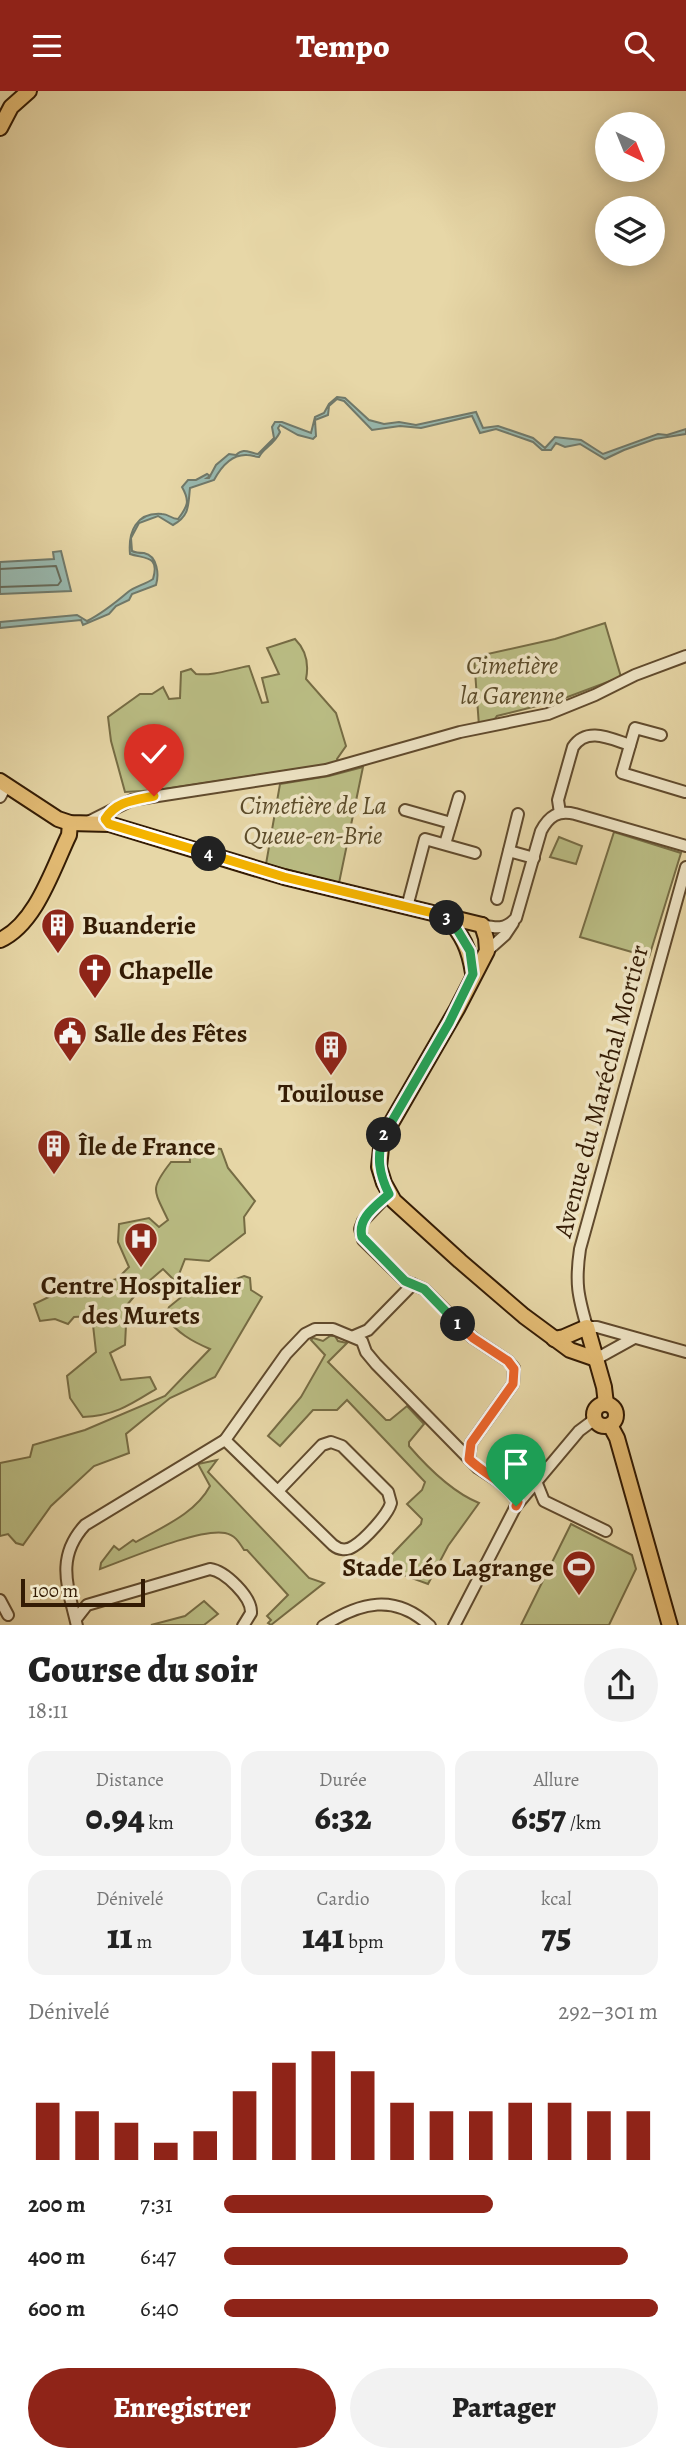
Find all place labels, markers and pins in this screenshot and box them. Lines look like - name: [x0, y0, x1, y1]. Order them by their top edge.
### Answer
- pin: [124, 724, 184, 796]
- pin: 4: [192, 837, 227, 871]
- pin: 3: [430, 901, 464, 935]
- building icon: Buanderie: [39, 906, 77, 955]
- place label: Buanderie: [82, 908, 196, 943]
- church icon: Chapelle: [76, 951, 114, 1000]
- place label: Chapelle: [119, 953, 213, 988]
- public building icon: Salle des Fêtes: [51, 1014, 89, 1063]
- place label: Salle des Fêtes: [94, 1016, 247, 1051]
- building icon: Touilouse: [312, 1028, 350, 1077]
- place label: Touilouse: [278, 1076, 384, 1111]
- pin: 2: [366, 1117, 402, 1153]
- building icon: Île de France: [35, 1127, 73, 1176]
- place label: Île de France: [78, 1129, 216, 1164]
- hospital icon: Centre Hospitalier des Murets: [122, 1220, 160, 1269]
- place label: Centre Hospitalier des Murets: [41, 1268, 242, 1333]
- pin: 1: [440, 1307, 476, 1341]
- pin: [486, 1434, 546, 1506]
- sports icon: Stade Léo Lagrange: [560, 1548, 598, 1597]
- place label: Stade Léo Lagrange: [342, 1550, 554, 1585]

